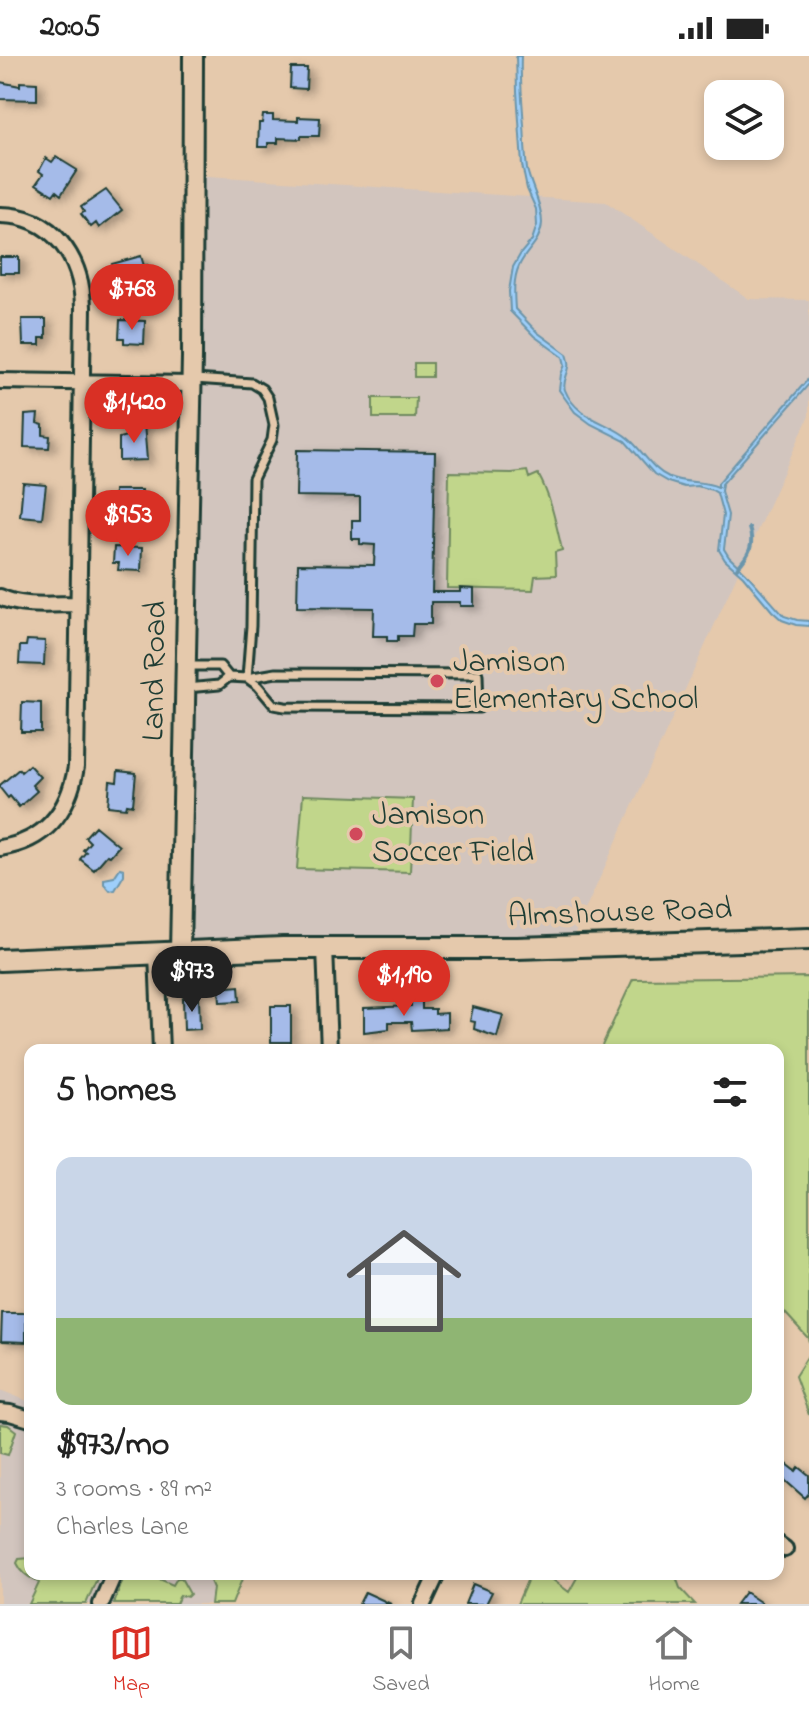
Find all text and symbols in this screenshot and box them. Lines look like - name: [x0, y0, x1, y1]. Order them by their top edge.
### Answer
- text: 20:05: [40, 6, 101, 50]
- map controls: [704, 80, 784, 160]
- button: layers: [704, 80, 784, 160]
- pin: $768: [85, 264, 179, 332]
- text: $768: [108, 271, 156, 309]
- pin: $1,420: [69, 377, 199, 445]
- text: $1,420: [102, 384, 166, 422]
- pin: $953: [81, 490, 175, 558]
- text: $953: [103, 497, 153, 535]
- street label: Land Road: [131, 600, 181, 742]
- place label: Jamison Elementary School: [453, 640, 698, 724]
- marker: Jamison Elementary School: [428, 672, 446, 690]
- place label: Jamison Soccer Field: [372, 793, 534, 877]
- marker: Jamison Soccer Field: [347, 825, 365, 843]
- street label: Almshouse Road: [507, 887, 733, 941]
- pin: $973: [145, 946, 239, 1014]
- pin: $1,190: [339, 950, 469, 1018]
- text: $973: [169, 953, 215, 991]
- text: $1,190: [376, 957, 432, 995]
- text: 5 homes: [56, 1067, 177, 1117]
- icon: filters: [708, 1070, 752, 1114]
- icon: home: [332, 1209, 476, 1353]
- text: $973/mo: [56, 1421, 169, 1471]
- text: 3 rooms · 89 m²: [56, 1471, 212, 1509]
- text: Charles Lane: [56, 1509, 189, 1547]
- tab: Map: [109, 1621, 153, 1701]
- tab: Saved: [372, 1621, 430, 1701]
- tab: Home: [648, 1621, 700, 1701]

